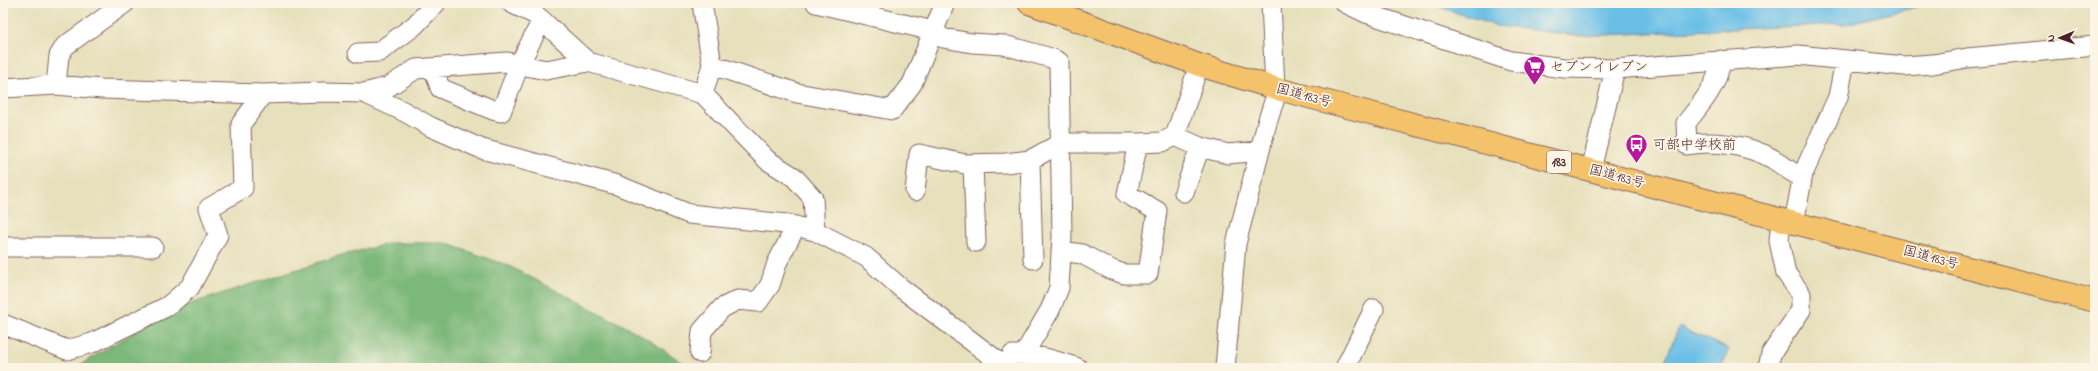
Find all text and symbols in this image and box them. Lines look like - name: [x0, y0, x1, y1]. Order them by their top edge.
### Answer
- north arrow: [2040, 18, 2080, 58]
- text: N: [2043, 34, 2059, 42]
- supermarket icon: セブンイレブン: [1521, 54, 1547, 87]
- place label: セブンイレブン: [1550, 57, 1648, 78]
- street label: 国道183号: [1274, 78, 1334, 114]
- bus stop icon: 可部中学校前: [1623, 132, 1649, 165]
- place label: 可部中学校前: [1652, 135, 1736, 156]
- road number: 183: [1547, 151, 1571, 173]
- street label: 国道183号: [1587, 159, 1647, 195]
- street label: 国道183号: [1901, 240, 1961, 276]

